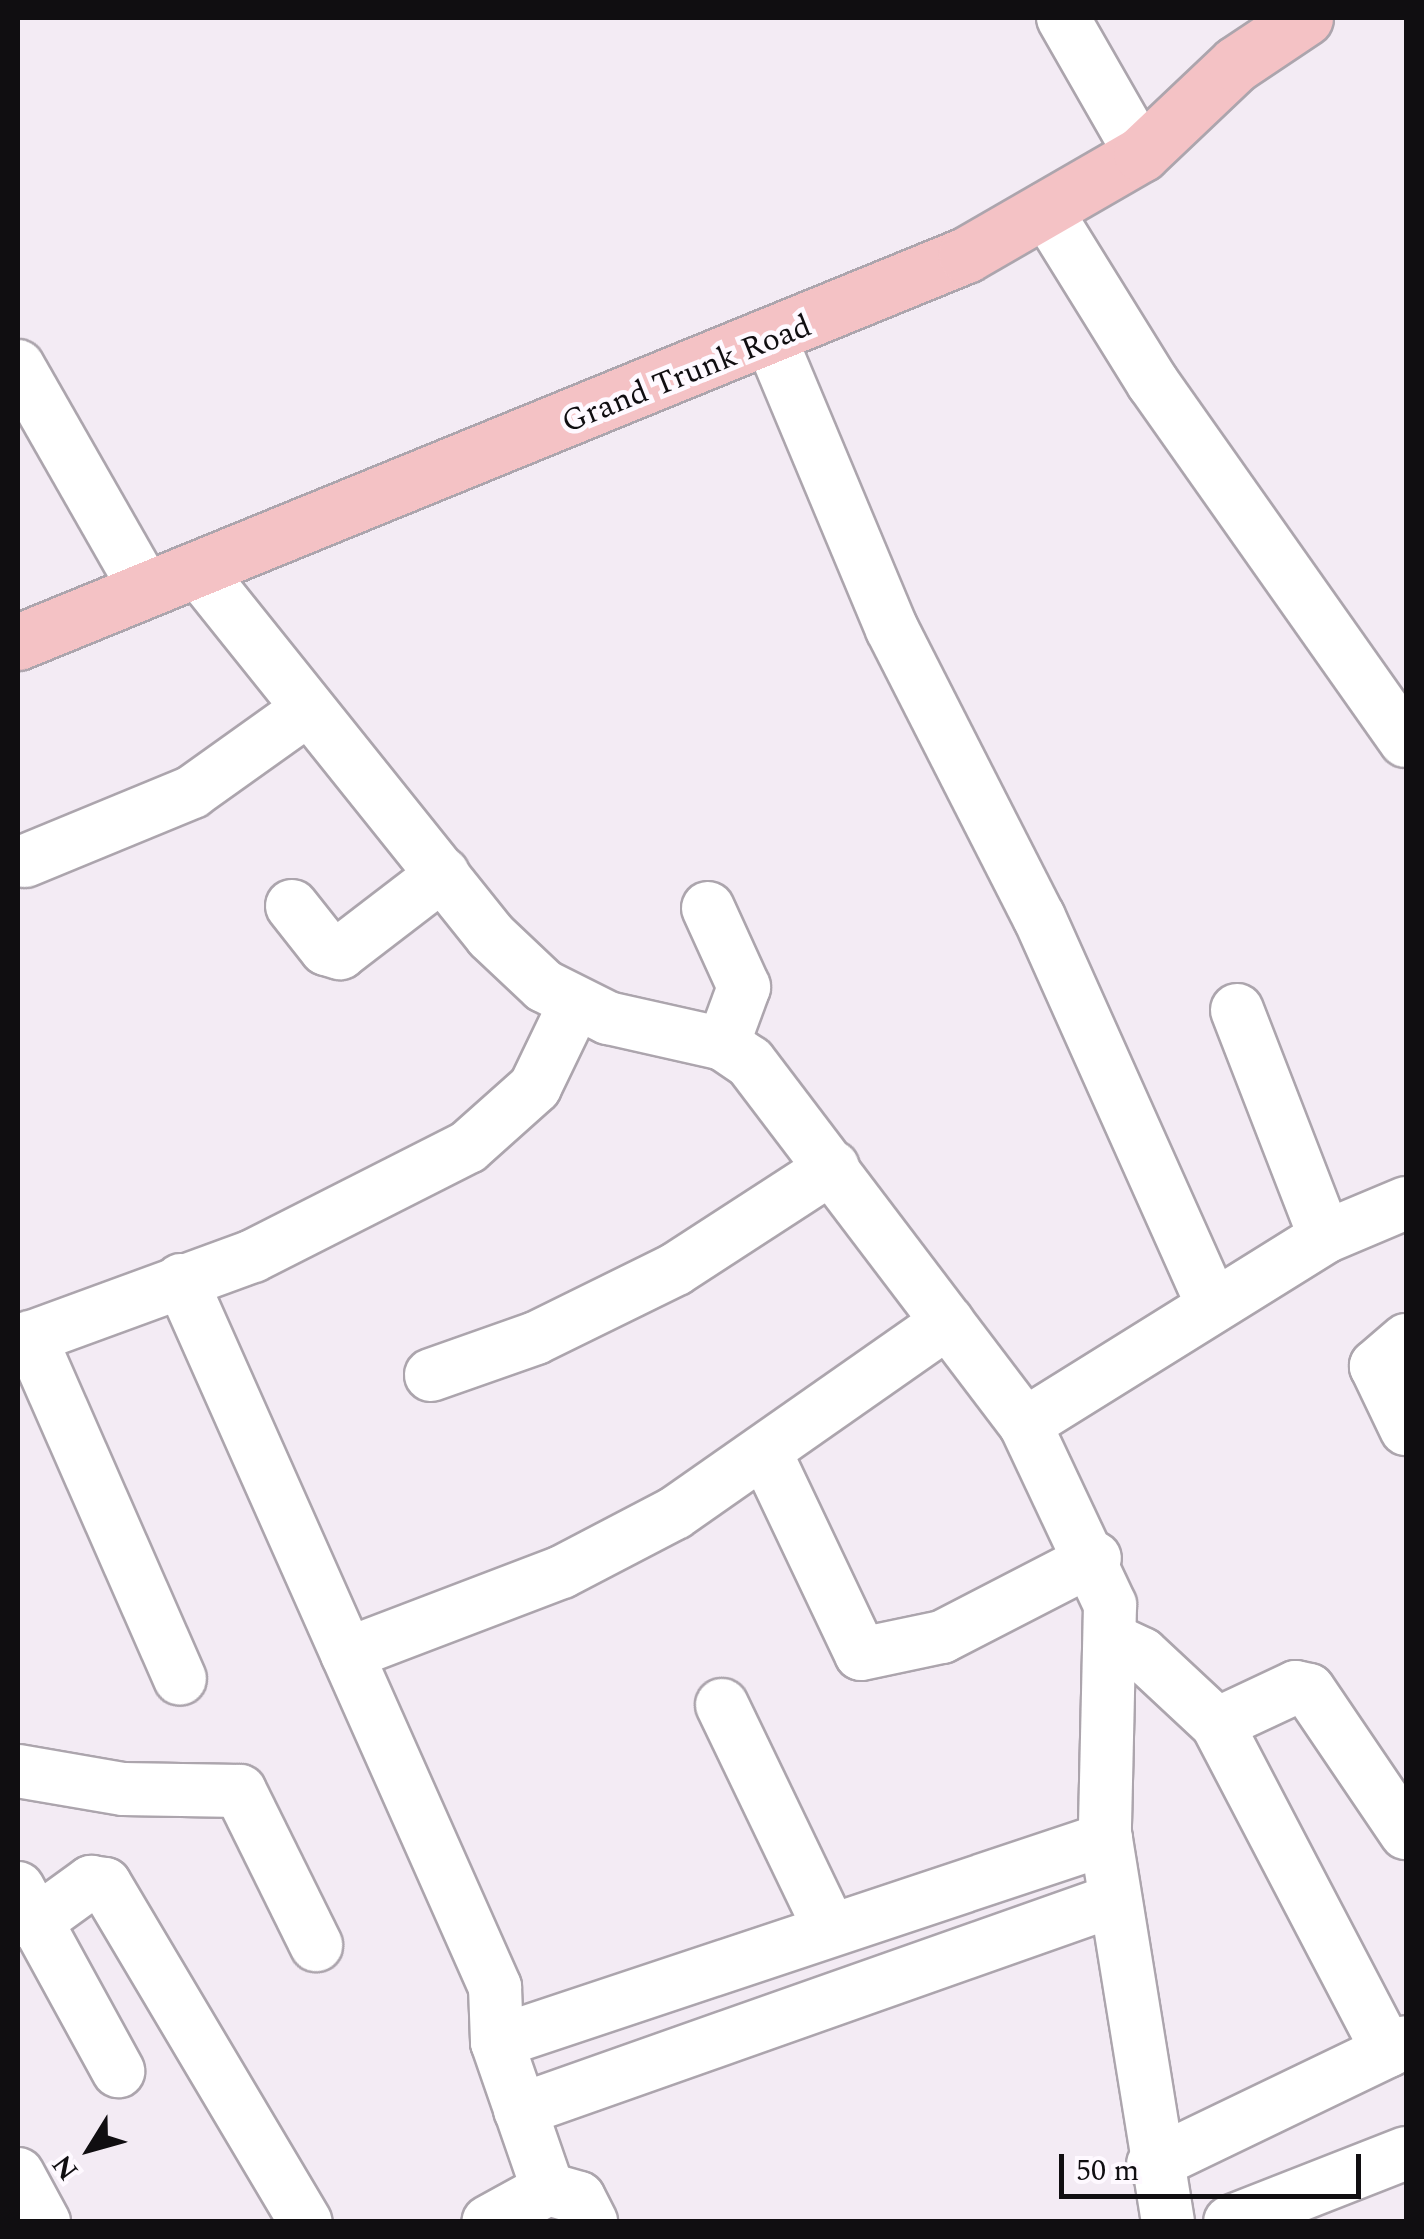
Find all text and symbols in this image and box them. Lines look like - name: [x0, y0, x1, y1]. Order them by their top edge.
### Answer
- street label: Grand Trunk Road: [557, 307, 817, 443]
- north arrow: [40, 2099, 140, 2199]
- scale bar: [1064, 2134, 1366, 2196]
- text: N: [42, 2145, 90, 2189]
- text: 50 m: [1076, 2148, 1139, 2194]

